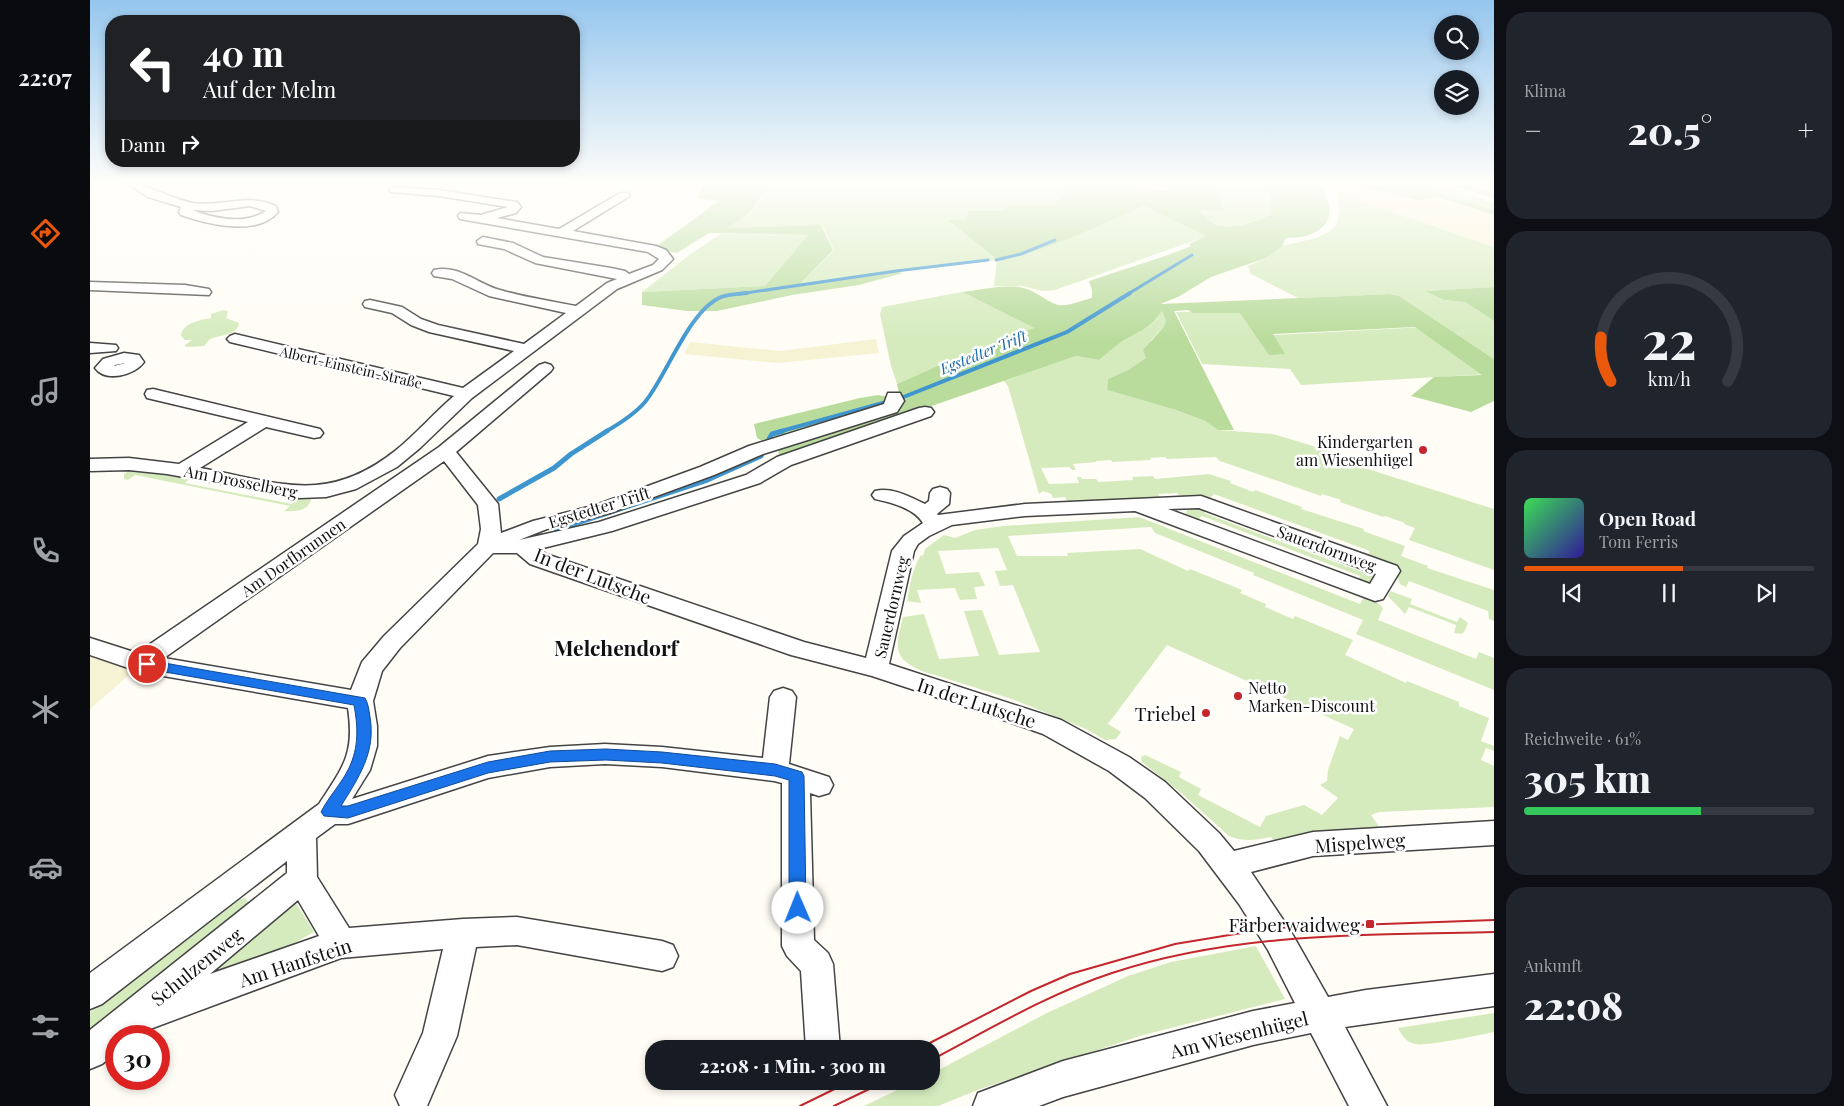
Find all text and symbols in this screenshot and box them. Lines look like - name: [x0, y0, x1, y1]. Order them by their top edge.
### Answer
- map controls: [1434, 15, 1479, 115]
- button: search: [1434, 15, 1479, 60]
- text: 40 m: [203, 29, 284, 76]
- icon: left: [120, 35, 185, 100]
- text: 22:07: [18, 62, 72, 92]
- button: layers: [1434, 70, 1479, 115]
- text: Auf der Melm: [203, 74, 336, 104]
- text: Klima: [1524, 80, 1566, 101]
- text: 20.5°: [1627, 104, 1712, 155]
- text: −: [1524, 111, 1542, 148]
- text: +: [1798, 111, 1814, 148]
- icon: right: [176, 130, 204, 158]
- text: Dann: [120, 131, 166, 157]
- icon: directions: [28, 216, 63, 251]
- text: 22: [1642, 304, 1696, 373]
- water label: Egstedter Trift: [936, 325, 1030, 379]
- street label: Albert-Einstein-Straße: [277, 341, 424, 393]
- text: km/h: [1648, 367, 1691, 390]
- icon: music: [28, 374, 63, 409]
- place label: Kindergarten am Wiesenhügel: [1296, 431, 1413, 470]
- marker: Kindergarten am Wiesenhügel: [1417, 444, 1429, 456]
- street label: Am Drosselberg: [182, 460, 300, 502]
- street label: Egstedter Trift: [546, 481, 653, 532]
- text: Open Road: [1599, 505, 1696, 531]
- street label: Am Dorfbrunnen: [236, 513, 350, 601]
- street label: Sauerdornweg: [1274, 520, 1380, 576]
- text: Tom Ferris: [1599, 531, 1678, 552]
- icon: phone: [28, 533, 63, 568]
- street label: In der Lutsche: [531, 541, 655, 609]
- street label: Sauerdornweg: [869, 553, 913, 660]
- icon: previous: [1558, 579, 1586, 607]
- icon: pause: [1655, 579, 1683, 607]
- icon: next: [1752, 579, 1780, 607]
- district label: Melchendorf: [554, 633, 681, 661]
- pin: [126, 643, 168, 685]
- icon: arrive: [133, 650, 161, 678]
- street label: In der Lutsche: [914, 671, 1040, 733]
- place label: Netto Marken-Discount: [1248, 677, 1375, 716]
- marker: Netto Marken-Discount: [1232, 690, 1244, 702]
- icon: climate: [28, 692, 63, 727]
- place label: Triebel: [1135, 700, 1197, 726]
- marker: Triebel: [1200, 707, 1212, 719]
- text: Reichweite · 61%: [1524, 728, 1641, 749]
- text: 305 km: [1524, 752, 1651, 803]
- street label: Mispelweg: [1314, 826, 1406, 858]
- icon: car: [28, 850, 63, 885]
- position arrow: [771, 881, 823, 933]
- place label: Färberwaidweg: [1228, 911, 1360, 937]
- marker: Färberwaidweg: [1364, 918, 1376, 930]
- street label: Schulzenweg: [145, 921, 247, 1011]
- street label: Am Hanfstein: [235, 931, 355, 993]
- text: Ankunft: [1524, 955, 1582, 976]
- text: 22:08: [1524, 979, 1623, 1030]
- street label: Am Wiesenhügel: [1166, 1004, 1311, 1064]
- icon: filters: [28, 1009, 63, 1044]
- speed limit sign: 30: [105, 1025, 170, 1090]
- text: 22:08 · 1 Min. · 300 m: [699, 1052, 886, 1078]

